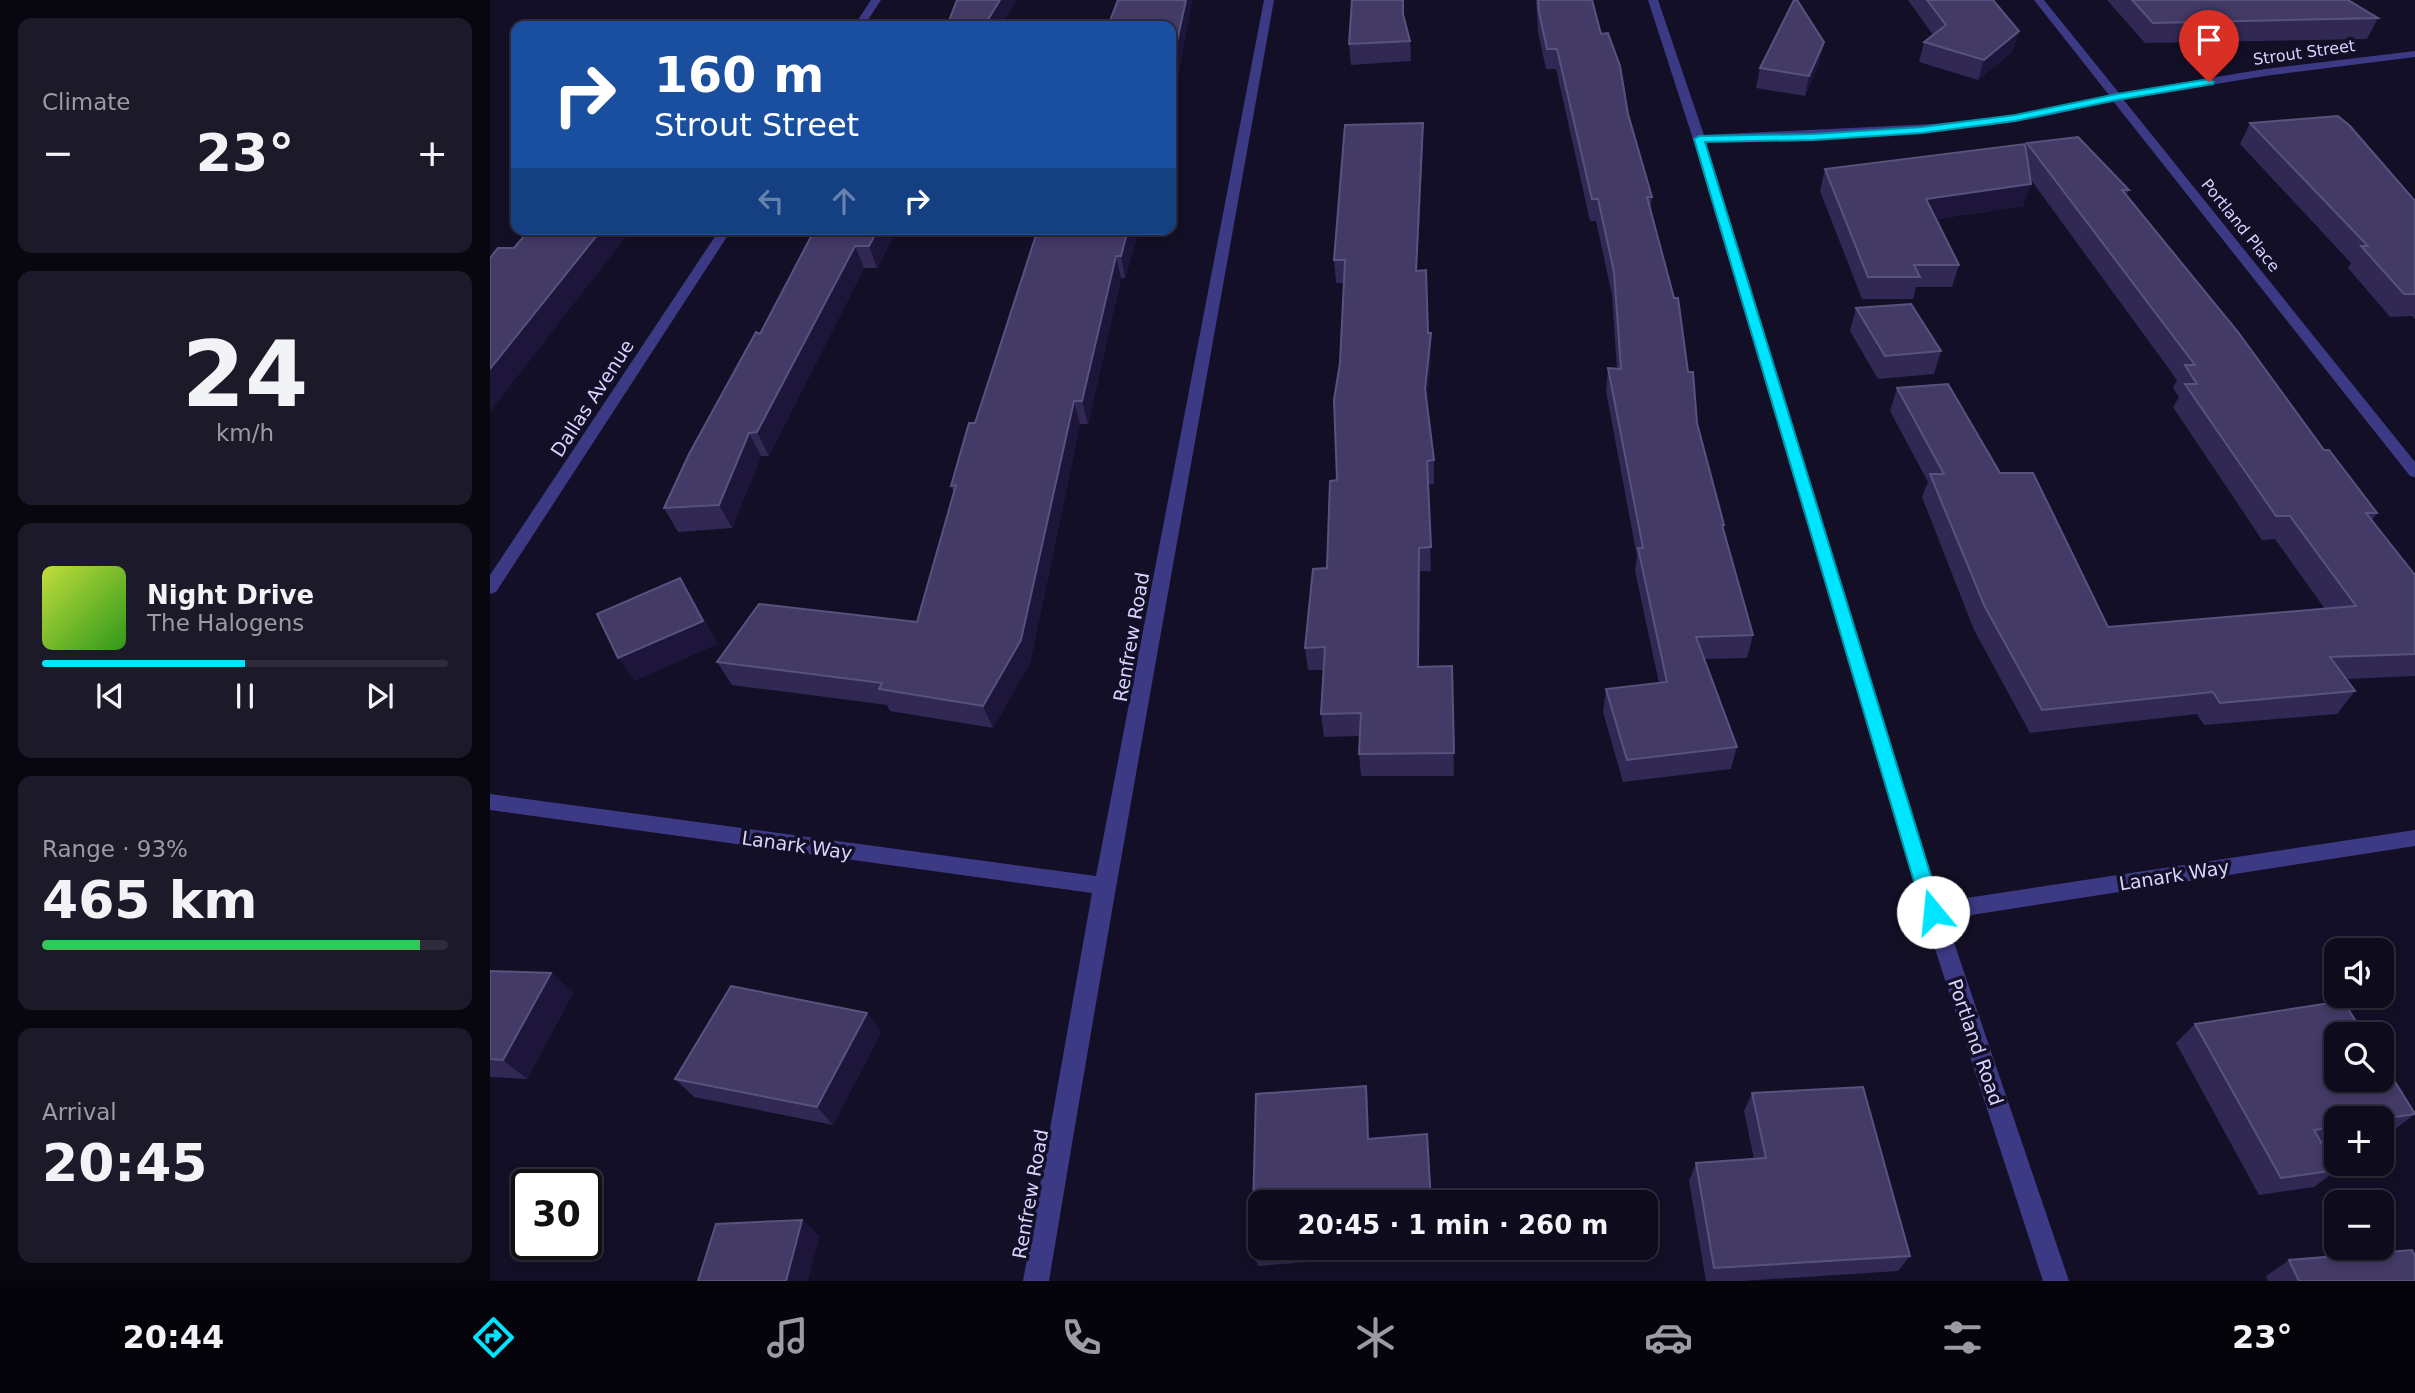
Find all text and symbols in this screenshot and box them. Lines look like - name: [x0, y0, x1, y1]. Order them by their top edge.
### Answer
- pin: [2179, 10, 2239, 82]
- icon: arrive: [2190, 21, 2228, 59]
- street label: Strout Street: [2252, 36, 2356, 69]
- text: 160 m: [654, 47, 824, 104]
- icon: right: [539, 49, 630, 140]
- text: Climate: [42, 89, 131, 115]
- text: Strout Street: [654, 106, 859, 144]
- text: 23°: [196, 123, 294, 183]
- text: −: [42, 131, 74, 175]
- text: +: [416, 131, 448, 175]
- street label: Portland Place: [2197, 175, 2284, 276]
- icon: left: [752, 182, 790, 220]
- icon: ahead: [825, 182, 863, 220]
- icon: right: [898, 182, 936, 220]
- text: 24: [182, 322, 308, 427]
- street label: Dallas Avenue: [546, 335, 638, 461]
- text: km/h: [216, 420, 274, 446]
- street label: Renfrew Road: [1109, 571, 1153, 703]
- text: Night Drive: [147, 580, 314, 610]
- text: The Halogens: [147, 610, 304, 636]
- icon: previous: [91, 677, 129, 715]
- icon: pause: [226, 677, 264, 715]
- icon: next: [361, 677, 399, 715]
- street label: Lanark Way: [740, 826, 854, 864]
- text: Range · 93%: [42, 836, 188, 862]
- street label: Lanark Way: [2117, 855, 2231, 895]
- text: 465 km: [42, 870, 257, 930]
- position arrow: [1896, 875, 1970, 949]
- map controls: [2324, 938, 2394, 1260]
- button: sound: [2324, 938, 2394, 1008]
- street label: Portland Road: [1944, 976, 2008, 1108]
- button: search: [2324, 1022, 2394, 1092]
- text: Arrival: [42, 1099, 117, 1125]
- button: +: [2324, 1106, 2394, 1176]
- street label: Renfrew Road: [1008, 1128, 1052, 1260]
- text: 20:45: [42, 1133, 208, 1193]
- speed limit sign: 30: [511, 1169, 602, 1260]
- button: −: [2324, 1190, 2394, 1260]
- text: 20:45 · 1 min · 260 m: [1298, 1210, 1608, 1240]
- icon: directions: [469, 1313, 518, 1362]
- icon: music: [763, 1313, 812, 1362]
- icon: phone: [1057, 1313, 1106, 1362]
- icon: climate: [1351, 1313, 1400, 1362]
- icon: car: [1644, 1313, 1693, 1362]
- icon: filters: [1938, 1313, 1987, 1362]
- text: 20:44: [122, 1318, 224, 1356]
- text: 23°: [2232, 1318, 2292, 1356]

